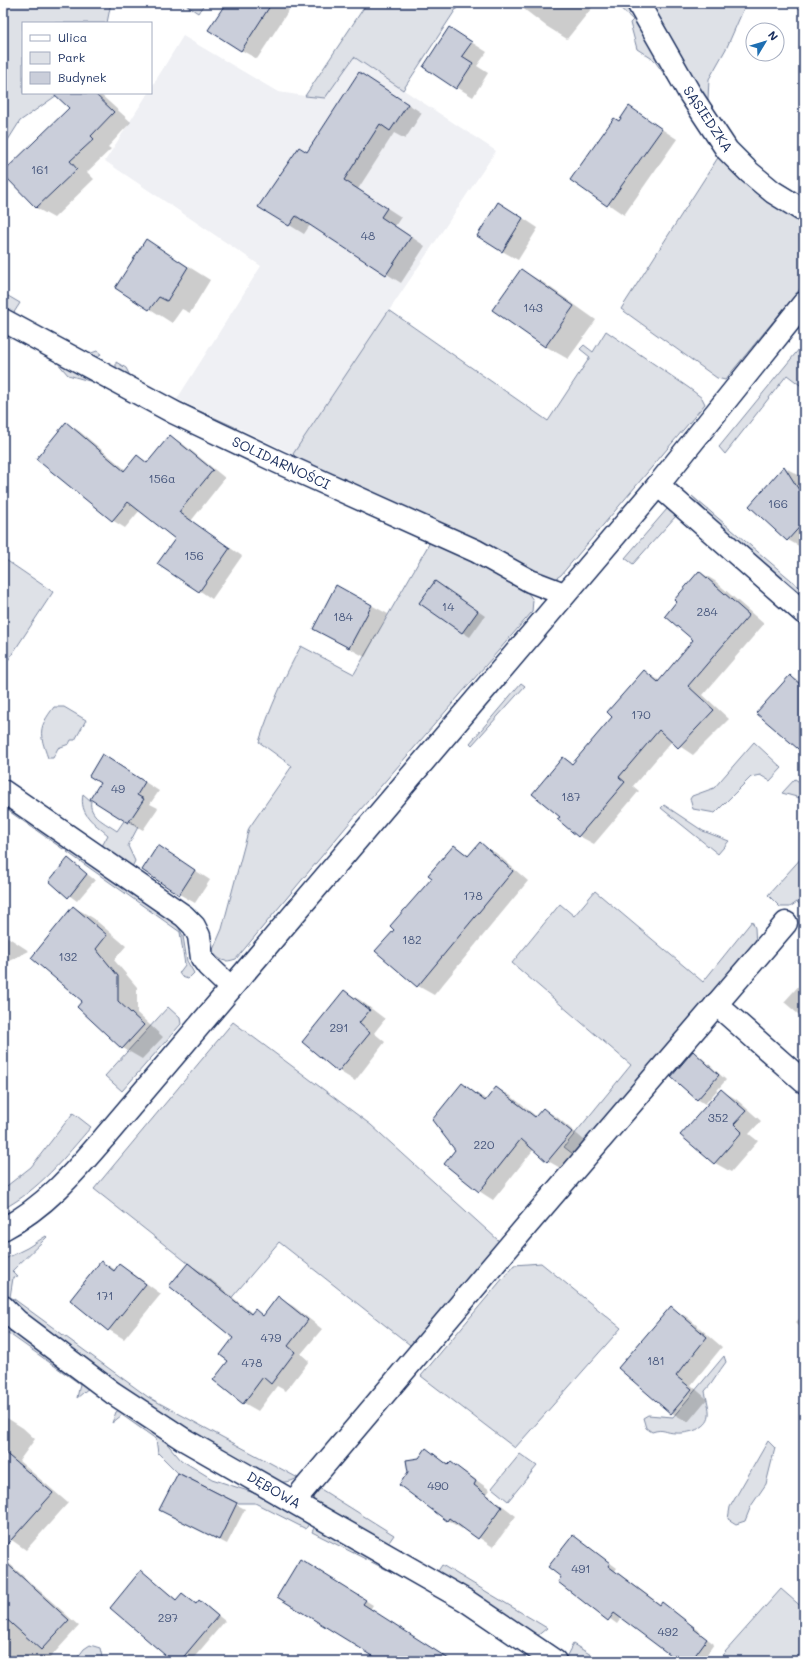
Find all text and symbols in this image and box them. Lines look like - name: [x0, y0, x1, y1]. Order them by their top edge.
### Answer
- legend: [22, 22, 152, 94]
- north arrow: [745, 22, 785, 62]
- text: N: [765, 28, 782, 43]
- text: Ulica: [58, 29, 87, 45]
- text: Park: [58, 49, 85, 65]
- text: Budynek: [58, 69, 106, 85]
- street label: SĄSIEDZKA: [679, 82, 738, 156]
- house number: 161: [31, 161, 49, 177]
- house number: 48: [361, 227, 375, 243]
- house number: 143: [523, 299, 543, 315]
- street label: SOLIDARNOŚCI: [229, 431, 333, 494]
- house number: 156a: [148, 470, 176, 486]
- house number: 166: [768, 495, 788, 511]
- house number: 156: [184, 547, 204, 563]
- house number: 14: [442, 598, 454, 614]
- house number: 284: [697, 603, 718, 619]
- house number: 184: [333, 608, 353, 624]
- house number: 170: [631, 706, 651, 722]
- house number: 49: [111, 780, 125, 796]
- house number: 187: [561, 788, 581, 804]
- house number: 178: [463, 887, 483, 903]
- house number: 182: [402, 931, 422, 947]
- house number: 132: [58, 948, 78, 964]
- house number: 291: [329, 1019, 349, 1035]
- house number: 352: [708, 1109, 728, 1125]
- house number: 220: [474, 1136, 495, 1152]
- house number: 171: [96, 1287, 114, 1303]
- house number: 479: [261, 1329, 281, 1345]
- house number: 181: [647, 1352, 665, 1368]
- house number: 478: [242, 1354, 262, 1370]
- street label: DĘBOWA: [244, 1466, 305, 1513]
- house number: 490: [427, 1477, 449, 1493]
- house number: 491: [571, 1560, 591, 1576]
- house number: 297: [158, 1609, 179, 1625]
- house number: 492: [658, 1623, 678, 1639]

